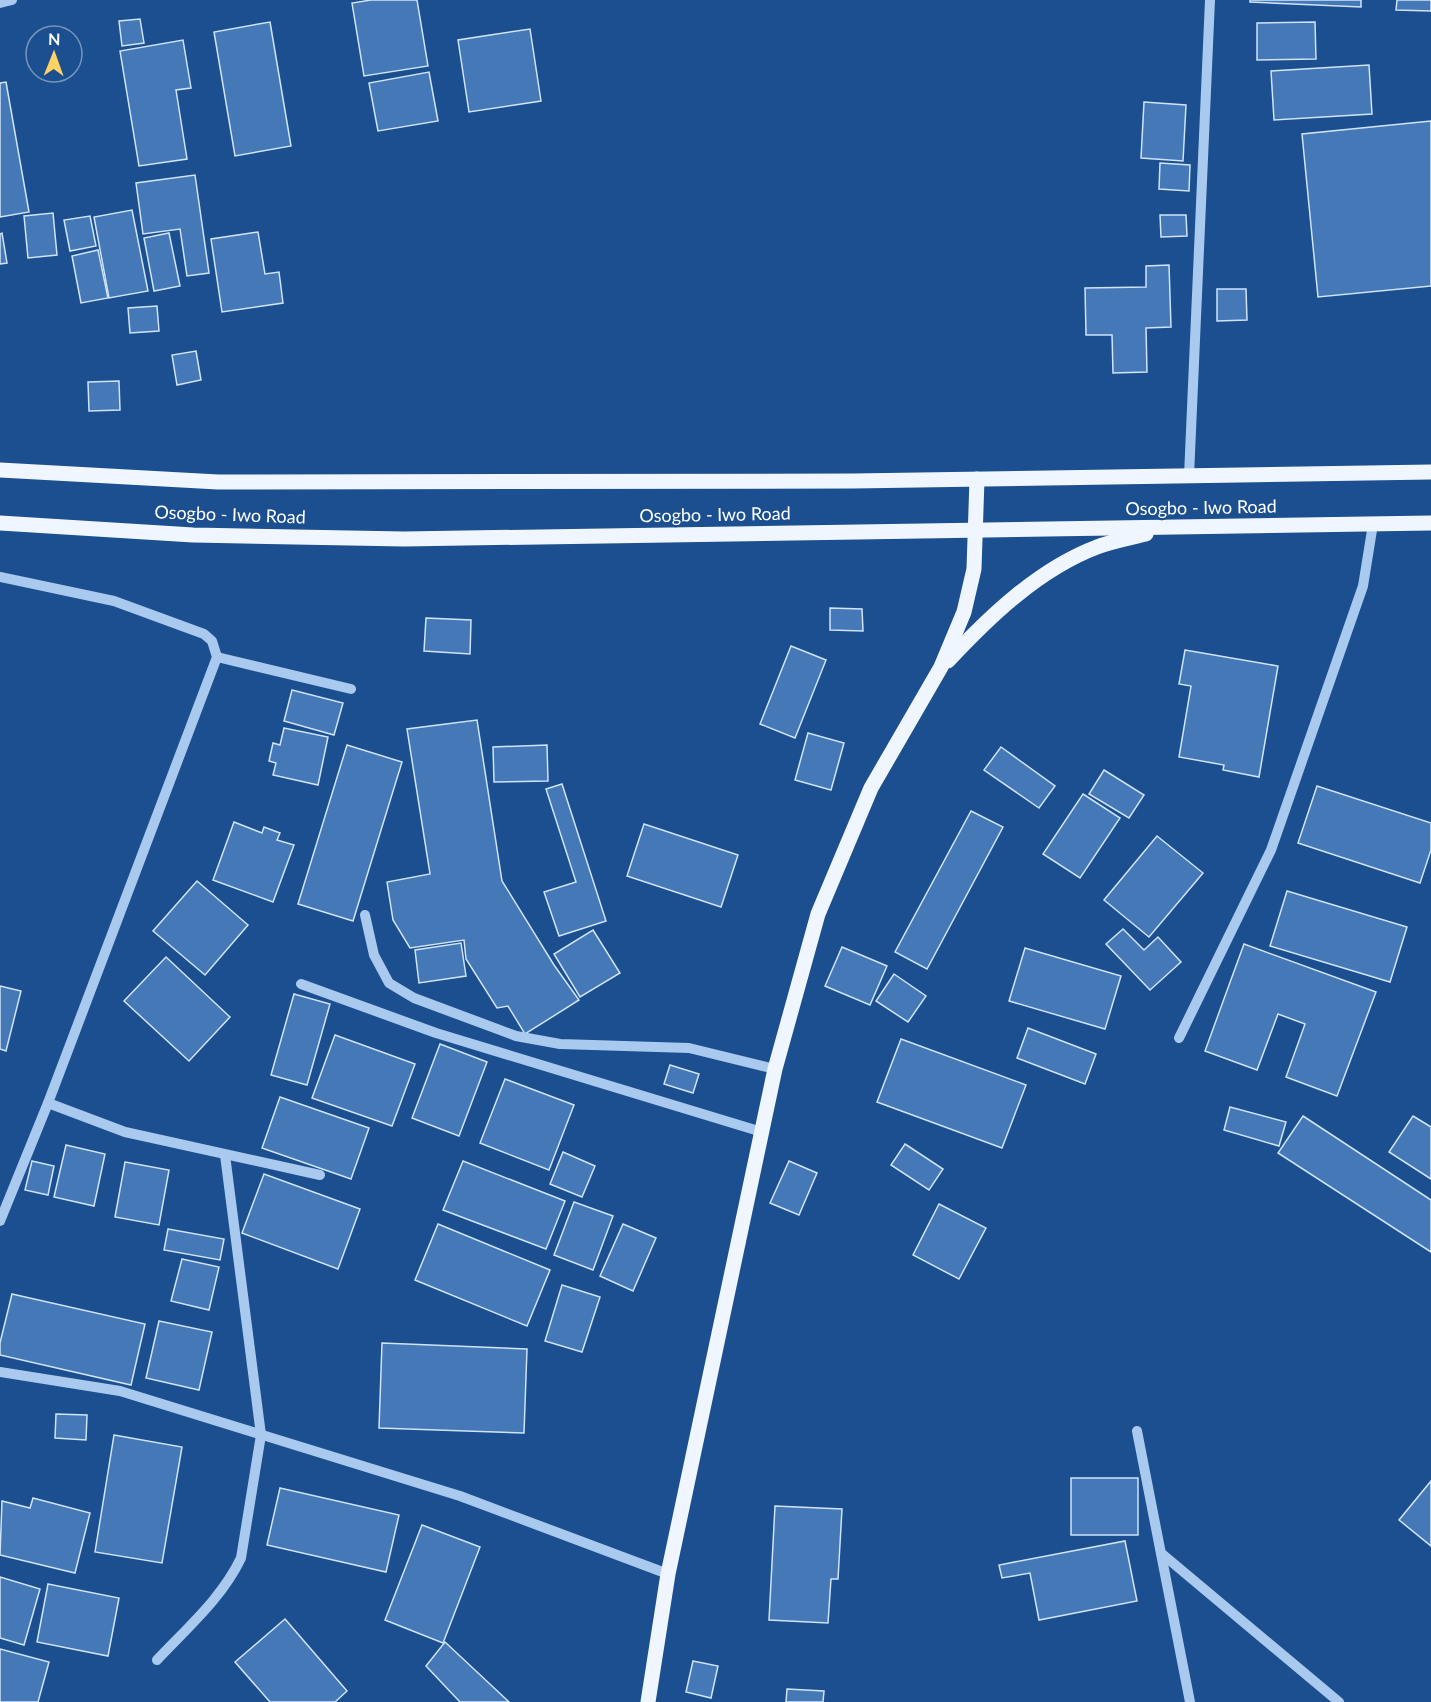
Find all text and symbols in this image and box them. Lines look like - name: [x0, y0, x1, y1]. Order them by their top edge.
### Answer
- north arrow: [24, 24, 84, 84]
- text: N: [48, 29, 61, 48]
- street label: Osogbo - Iwo Road: [1125, 495, 1277, 519]
- street label: Osogbo - Iwo Road: [154, 500, 306, 528]
- street label: Osogbo - Iwo Road: [639, 502, 791, 526]

